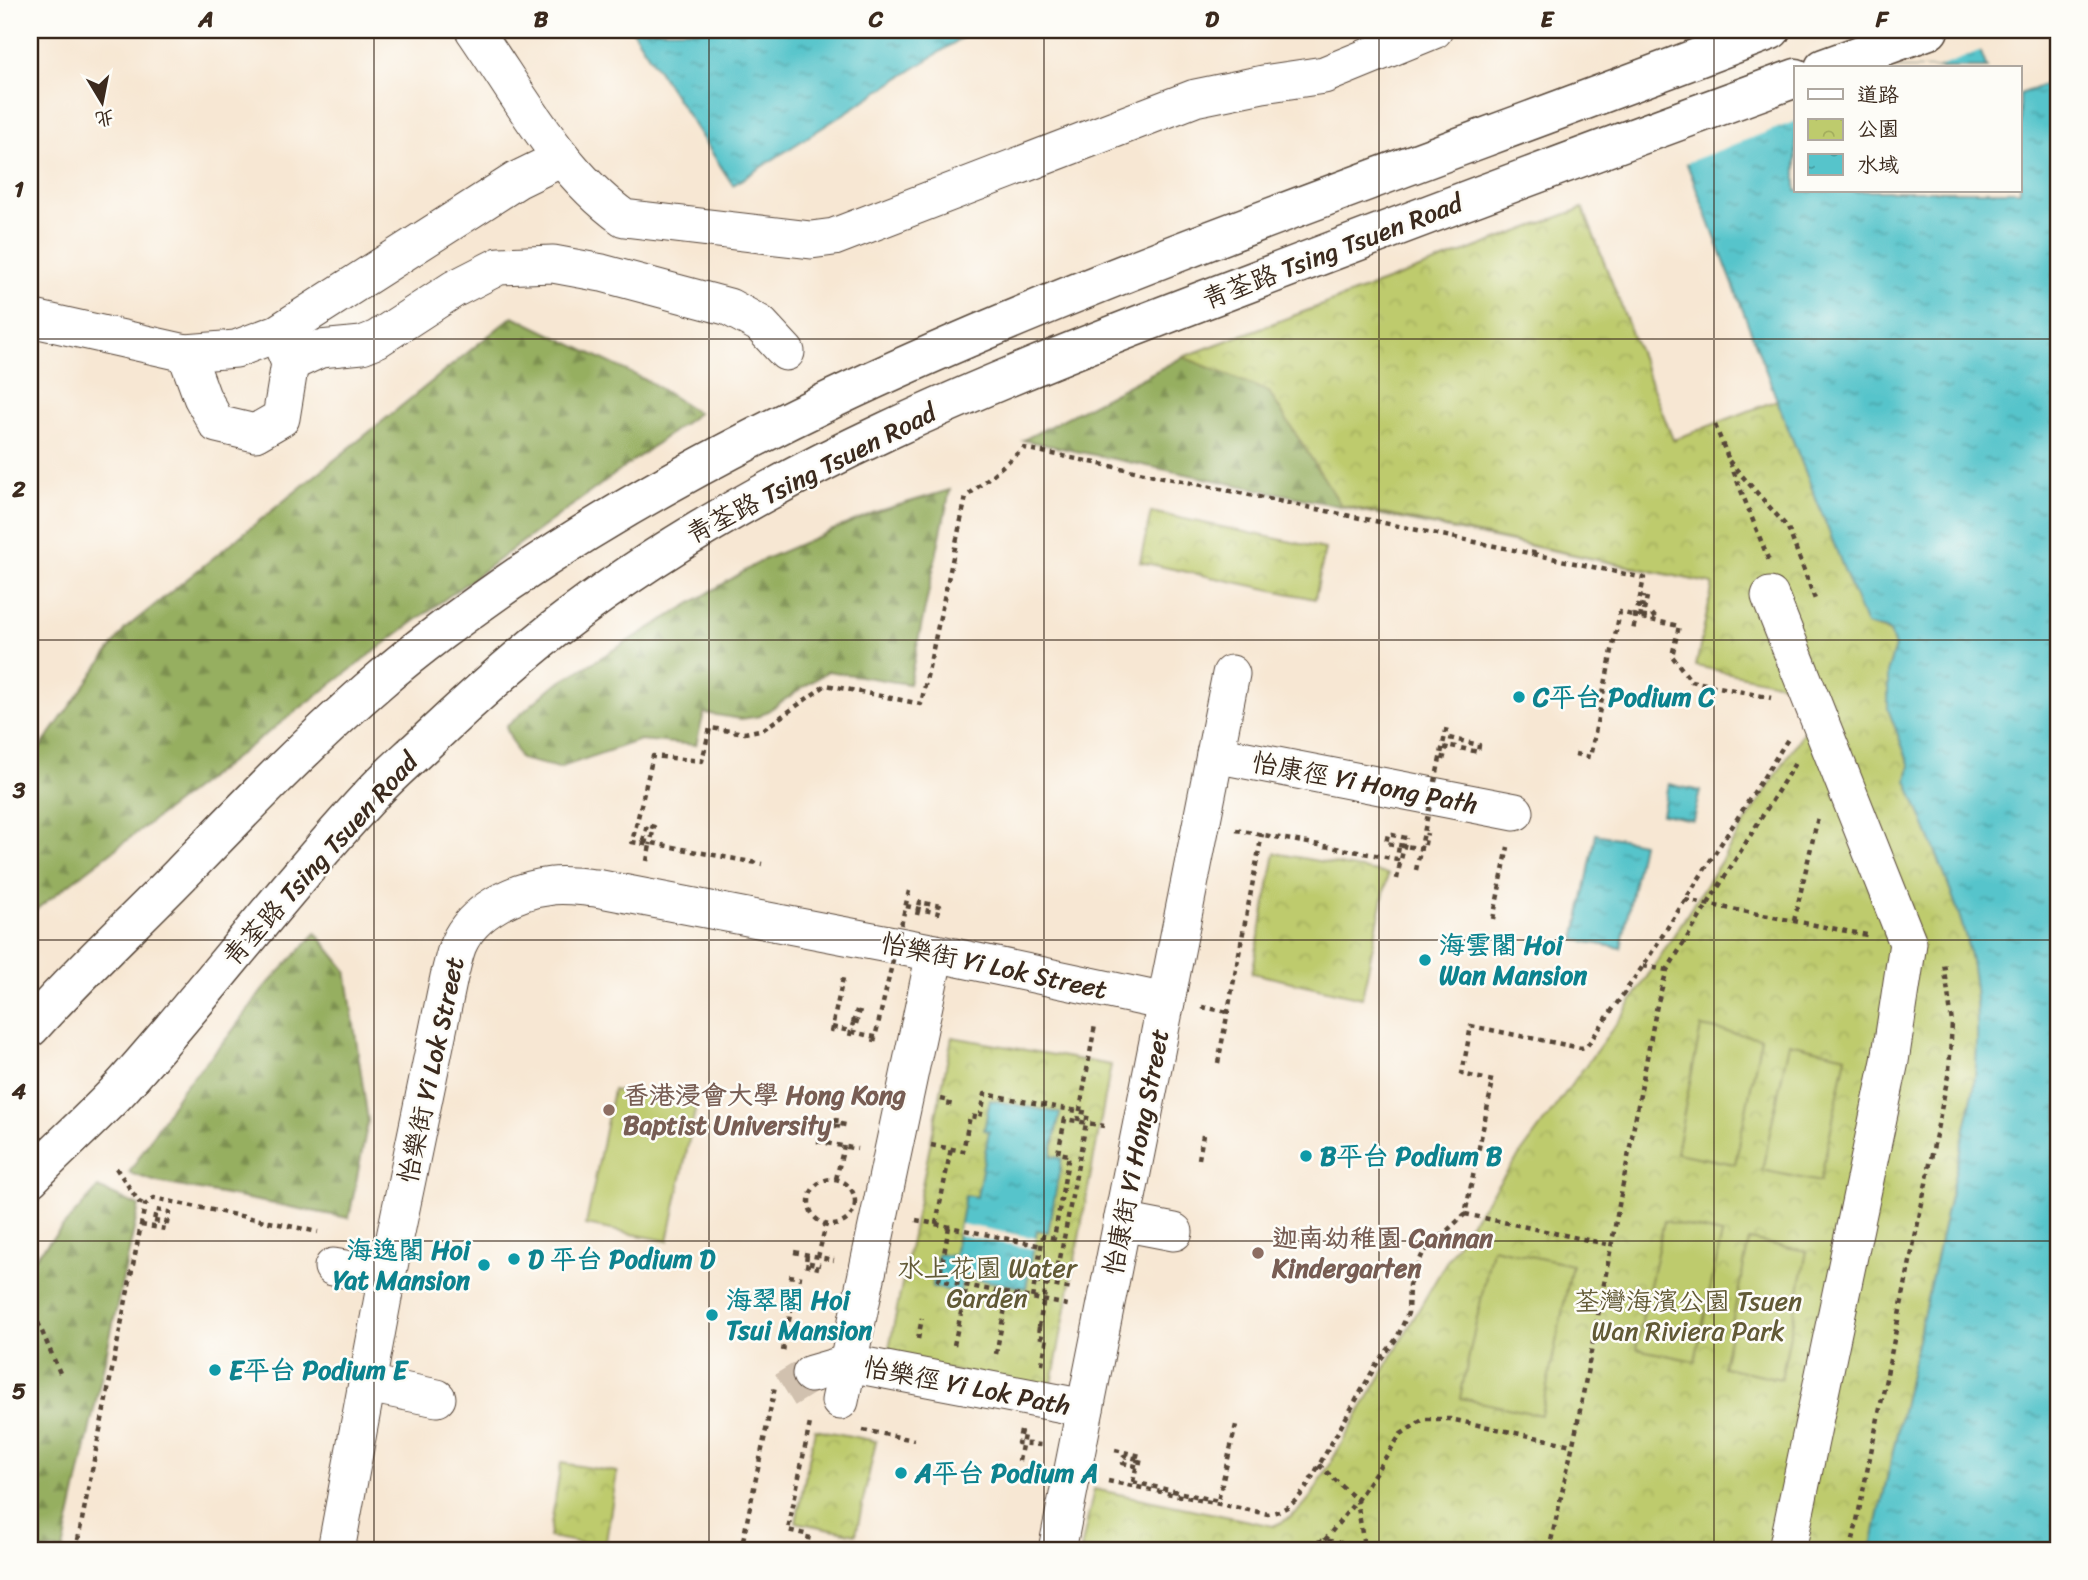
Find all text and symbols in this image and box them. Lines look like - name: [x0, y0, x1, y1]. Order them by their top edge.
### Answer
- text: A: [197, 0, 214, 40]
- text: B: [534, 0, 549, 40]
- text: C: [868, 0, 884, 40]
- text: D: [1205, 0, 1220, 40]
- text: E: [1541, 0, 1556, 40]
- text: F: [1875, 0, 1890, 40]
- north arrow: [66, 66, 136, 136]
- legend: [1794, 66, 2022, 192]
- text: 道路: [1857, 76, 1899, 114]
- text: 北: [93, 100, 117, 136]
- text: 公園: [1857, 110, 1899, 148]
- text: 水域: [1857, 146, 1899, 184]
- text: 1: [14, 169, 24, 210]
- street label: 青荃路 Tsing Tsuen Road: [1195, 179, 1471, 322]
- street label: 青荃路 Tsing Tsuen Road: [678, 389, 946, 556]
- text: 2: [11, 469, 26, 510]
- place label: C平台 Podium C: [1532, 674, 1716, 720]
- marker: C平台 Podium C: [1511, 689, 1527, 705]
- street label: 青荃路 Tsing Tsuen Road: [211, 739, 431, 977]
- street label: 怡康徑 Yi Hong Path: [1248, 739, 1482, 827]
- text: 3: [12, 770, 26, 811]
- street label: 怡樂街 Yi Lok Street: [876, 920, 1112, 1012]
- place label: 海雲閣 Hoi Wan Mansion: [1439, 922, 1587, 998]
- street label: 怡樂街 Yi Lok Street: [385, 952, 477, 1188]
- marker: 海雲閣 Hoi Wan Mansion: [1417, 952, 1433, 968]
- street label: 怡康街 Yi Hong Street: [1090, 1025, 1182, 1279]
- text: 4: [11, 1071, 27, 1112]
- place label: 香港浸會大學 Hong Kong Baptist University: [623, 1072, 906, 1148]
- marker: 香港浸會大學 Hong Kong Baptist University: [601, 1102, 617, 1118]
- place label: B平台 Podium B: [1320, 1133, 1503, 1179]
- marker: B平台 Podium B: [1298, 1148, 1314, 1164]
- place label: 迦南幼稚園 Cannan Kindergarten: [1271, 1215, 1494, 1291]
- place label: 海逸閣 Hoi Yat Mansion: [333, 1227, 472, 1303]
- place label: D 平台 Podium D: [528, 1236, 716, 1282]
- park label: 水上花園 Water Garden: [897, 1245, 1078, 1321]
- marker: 迦南幼稚園 Cannan Kindergarten: [1250, 1245, 1266, 1261]
- marker: D 平台 Podium D: [506, 1251, 522, 1267]
- marker: 海逸閣 Hoi Yat Mansion: [476, 1257, 492, 1273]
- place label: 海翠閣 Hoi Tsui Mansion: [726, 1277, 872, 1353]
- park label: 荃灣海濱公園 Tsuen Wan Riviera Park: [1574, 1278, 1802, 1354]
- marker: 海翠閣 Hoi Tsui Mansion: [704, 1307, 720, 1323]
- street label: 怡樂徑 Yi Lok Path: [859, 1343, 1075, 1429]
- place label: E平台 Podium E: [229, 1347, 410, 1393]
- marker: E平台 Podium E: [207, 1362, 223, 1378]
- text: 5: [12, 1371, 26, 1412]
- place label: A平台 Podium A: [914, 1450, 1098, 1496]
- marker: A平台 Podium A: [893, 1465, 909, 1481]

